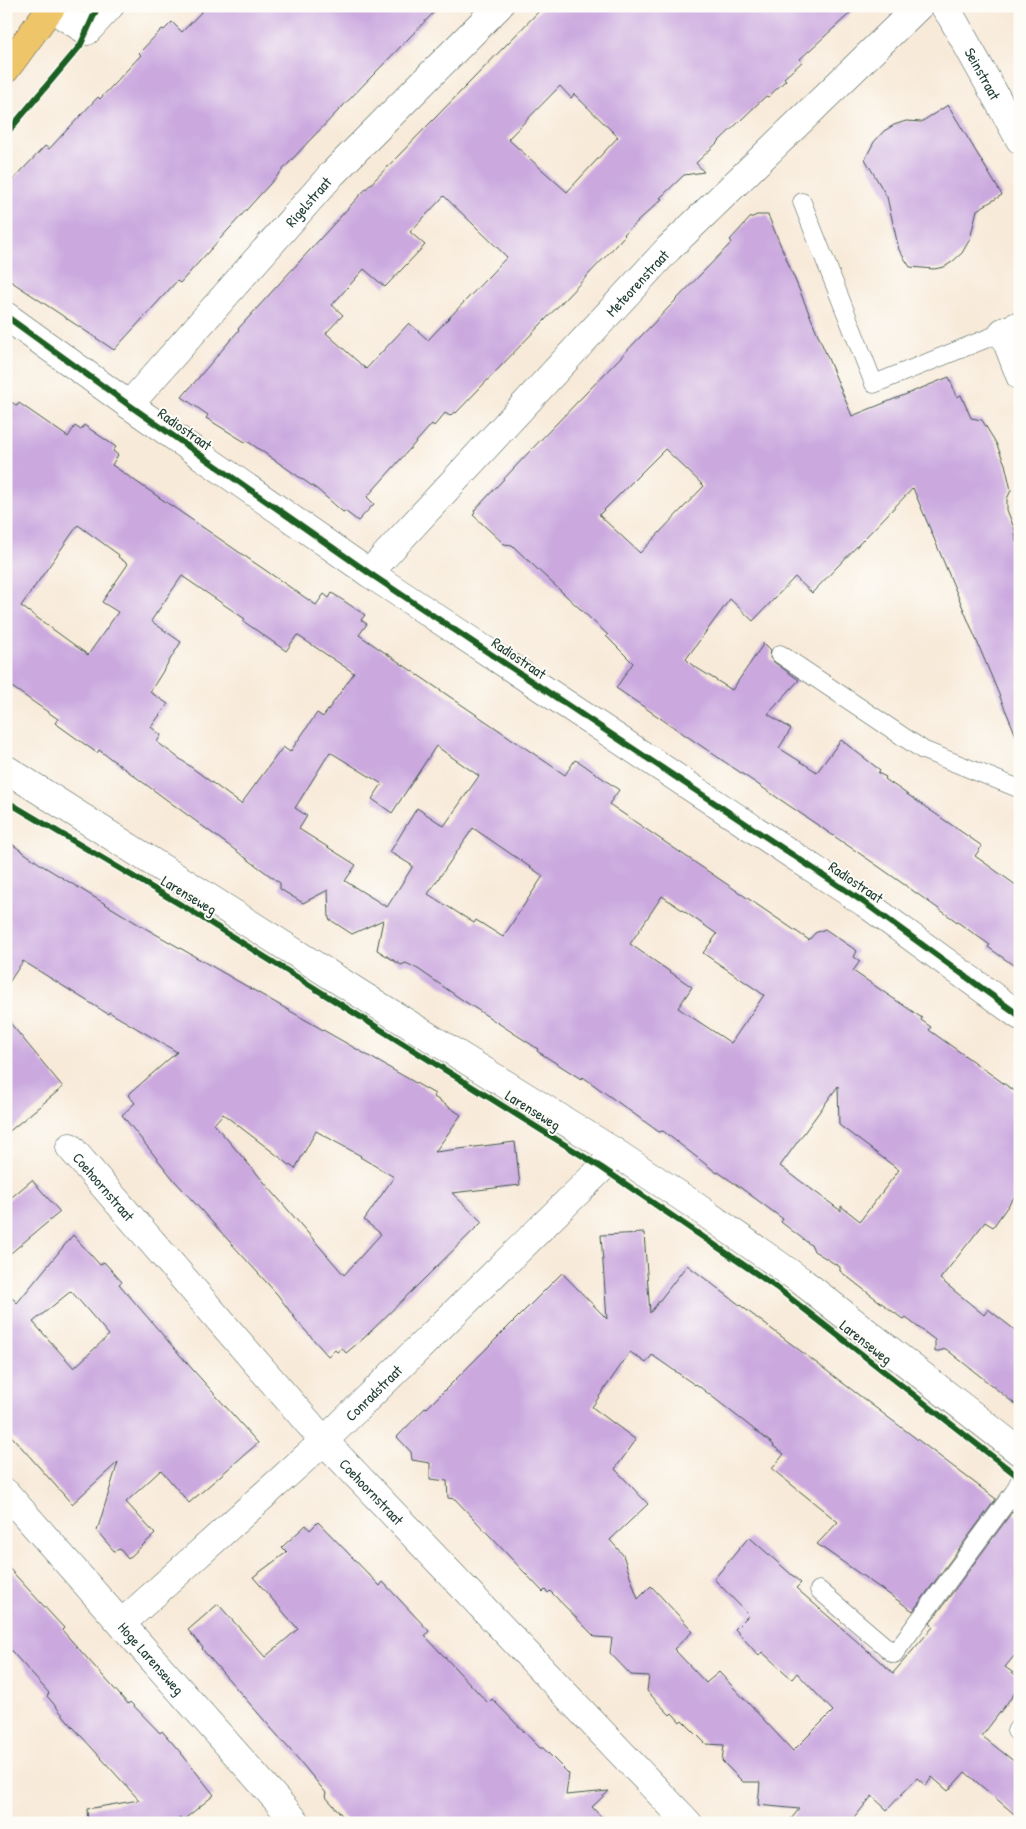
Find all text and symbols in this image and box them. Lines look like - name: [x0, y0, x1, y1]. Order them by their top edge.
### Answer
- street label: Seinstraat: [960, 44, 1006, 104]
- street label: Rigelstraat: [280, 171, 336, 231]
- street label: Meteorenstraat: [601, 244, 674, 321]
- street label: Radiostraat: [154, 403, 217, 456]
- street label: Radiostraat: [488, 632, 551, 684]
- street label: Radiostraat: [825, 856, 888, 908]
- street label: Larenseweg: [157, 870, 221, 920]
- street label: Larenseweg: [501, 1085, 565, 1135]
- street label: Coehoornstraat: [68, 1147, 140, 1226]
- street label: Larenseweg: [835, 1315, 897, 1369]
- street label: Conradstraat: [340, 1359, 407, 1425]
- street label: Coehoornstraat: [335, 1453, 409, 1530]
- street label: Hoge Larenseweg: [114, 1617, 190, 1699]

